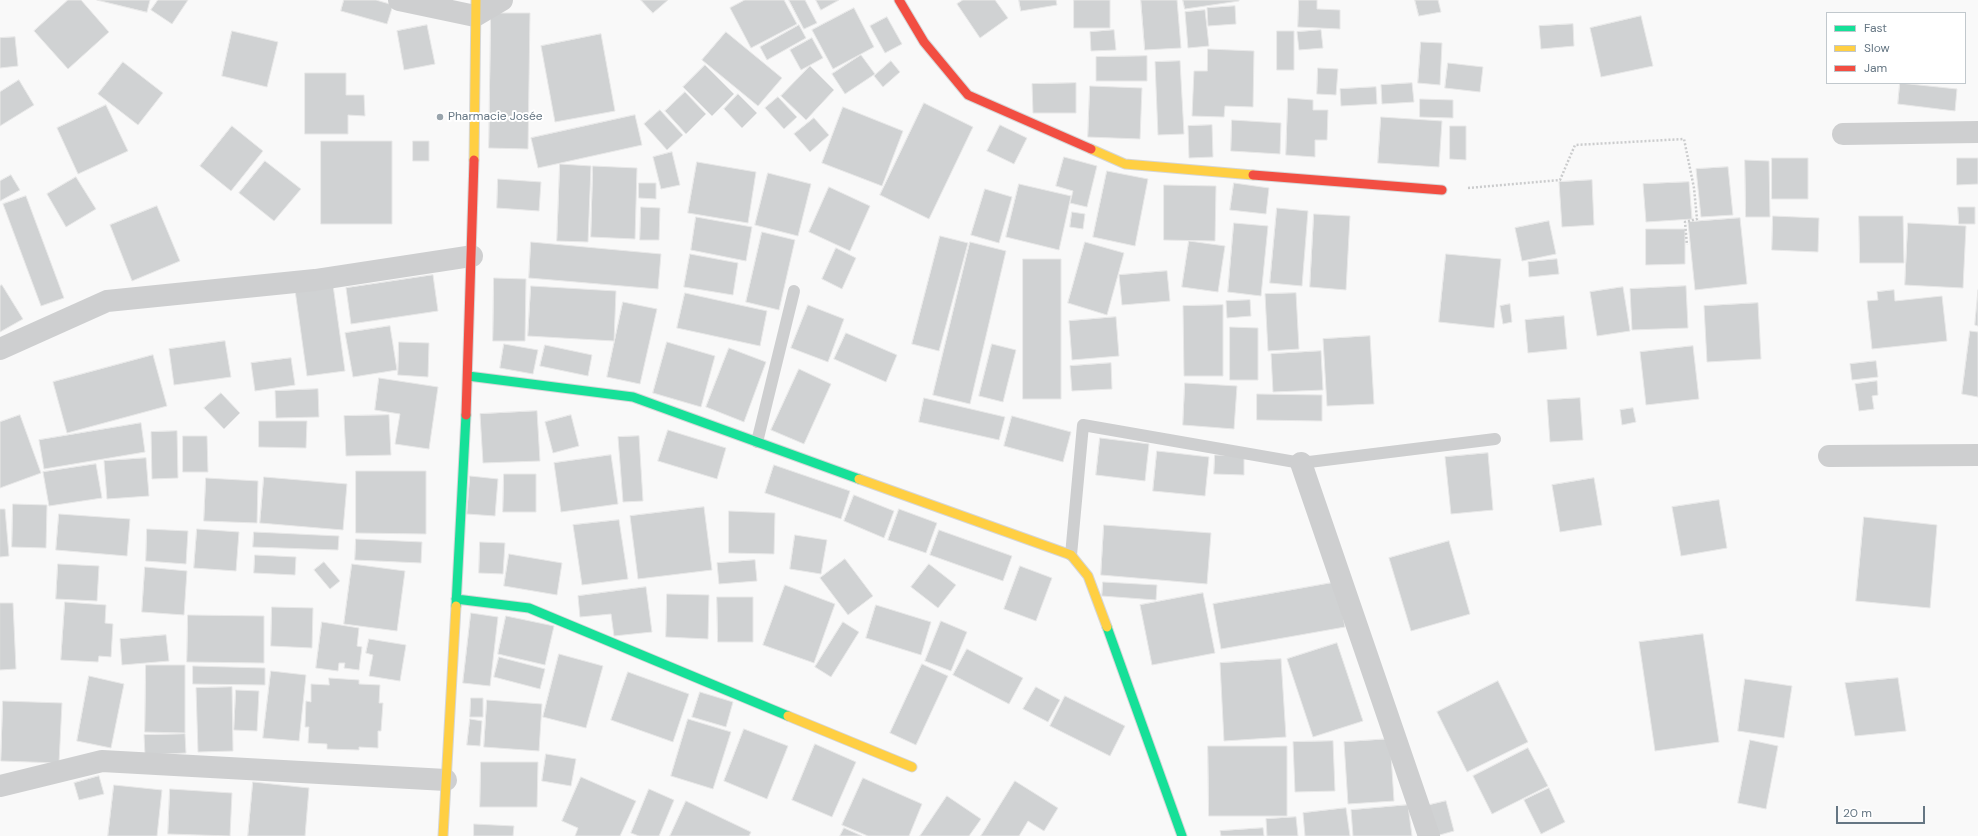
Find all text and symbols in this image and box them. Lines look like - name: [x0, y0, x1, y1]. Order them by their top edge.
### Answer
- legend: [1826, 12, 1966, 84]
- text: Fast: [1864, 20, 1887, 36]
- text: Slow: [1864, 40, 1890, 56]
- text: Jam: [1864, 60, 1887, 76]
- place label: Pharmacie Josée: [448, 110, 543, 124]
- marker: Pharmacie Josée: [435, 112, 445, 122]
- scale bar: [1838, 798, 1927, 824]
- text: 20 m: [1843, 805, 1872, 821]

